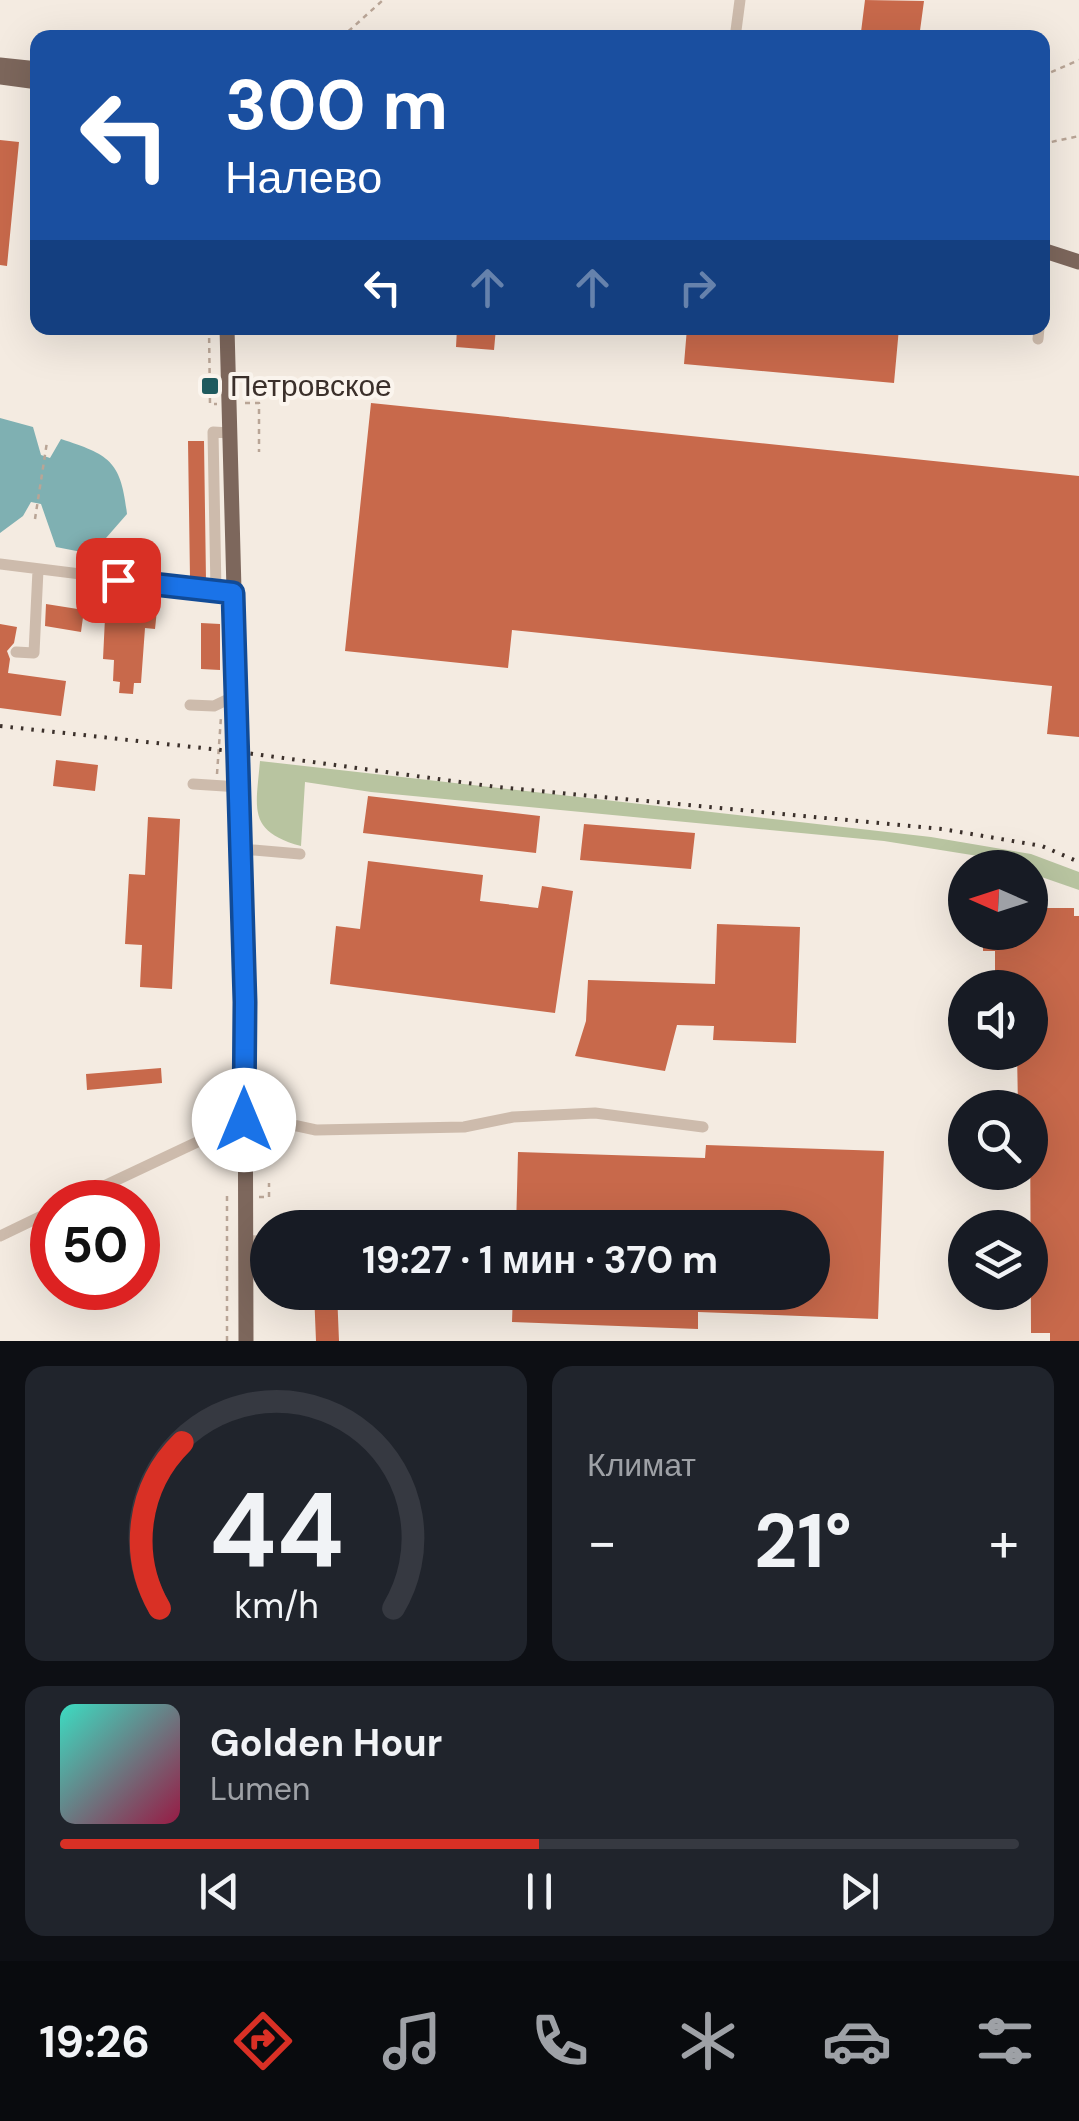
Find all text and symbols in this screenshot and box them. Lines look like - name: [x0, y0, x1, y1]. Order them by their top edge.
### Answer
- text: 300 m: [225, 60, 448, 151]
- icon: left: [60, 70, 190, 200]
- text: Налево: [225, 148, 382, 207]
- icon: left: [355, 260, 410, 315]
- icon: ahead: [460, 260, 515, 315]
- icon: ahead: [565, 260, 620, 315]
- icon: right: [670, 260, 725, 315]
- place label: Петровское: [230, 366, 392, 405]
- marker: Петровское: [199, 375, 221, 397]
- pin: [76, 538, 161, 623]
- icon: arrive: [91, 553, 146, 608]
- north arrow: [948, 850, 1048, 950]
- map controls: [948, 850, 1048, 1310]
- button: sound: [948, 970, 1048, 1070]
- position arrow: [192, 1068, 296, 1172]
- button: search: [948, 1090, 1048, 1190]
- speed limit sign: 50: [30, 1180, 160, 1310]
- button: layers: [948, 1210, 1048, 1310]
- text: 19:27 · 1 мин · 370 m: [362, 1235, 718, 1285]
- text: Климат: [587, 1444, 696, 1486]
- text: 44: [208, 1463, 344, 1598]
- text: 21°: [754, 1493, 852, 1590]
- text: −: [587, 1506, 617, 1578]
- text: +: [989, 1506, 1019, 1578]
- text: km/h: [234, 1583, 318, 1629]
- text: Golden Hour: [210, 1718, 442, 1768]
- text: Lumen: [210, 1768, 310, 1810]
- icon: previous: [192, 1864, 247, 1919]
- icon: pause: [512, 1864, 567, 1919]
- icon: next: [832, 1864, 887, 1919]
- icon: directions: [228, 2006, 298, 2076]
- icon: music: [377, 2006, 447, 2076]
- icon: phone: [525, 2006, 595, 2076]
- icon: climate: [673, 2006, 743, 2076]
- icon: car: [822, 2006, 892, 2076]
- icon: filters: [970, 2006, 1040, 2076]
- text: 19:26: [39, 2012, 150, 2071]

